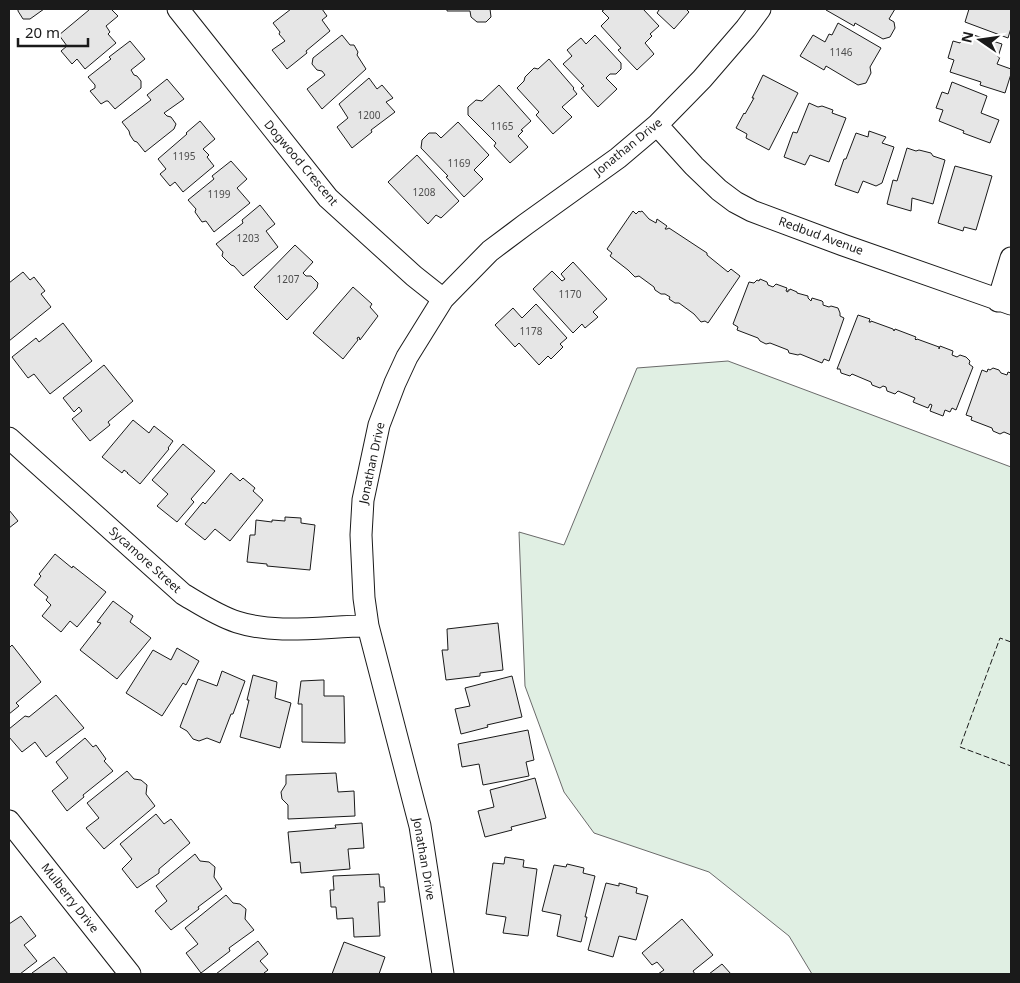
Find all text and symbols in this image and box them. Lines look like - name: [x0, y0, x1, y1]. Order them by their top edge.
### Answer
- scale bar: [18, 15, 88, 47]
- north arrow: [955, 15, 1005, 65]
- text: 20 m: [25, 22, 60, 42]
- text: N: [956, 29, 977, 45]
- house number: 1146: [830, 45, 853, 59]
- house number: 1200: [358, 108, 381, 122]
- street label: Jonathan Drive: [589, 114, 666, 180]
- street label: Dogwood Crescent: [260, 116, 343, 210]
- house number: 1165: [491, 119, 514, 133]
- house number: 1195: [173, 149, 196, 163]
- house number: 1169: [448, 156, 471, 170]
- house number: 1208: [413, 185, 436, 199]
- house number: 1199: [208, 187, 231, 201]
- street label: Redbud Avenue: [776, 212, 866, 259]
- house number: 1203: [237, 231, 260, 245]
- house number: 1207: [277, 272, 300, 286]
- house number: 1170: [559, 287, 582, 301]
- house number: 1178: [520, 324, 543, 338]
- street label: Jonathan Drive: [354, 420, 389, 506]
- street label: Sycamore Street: [106, 523, 186, 597]
- street label: Jonathan Drive: [409, 815, 440, 902]
- street label: Mulberry Drive: [38, 859, 103, 936]

